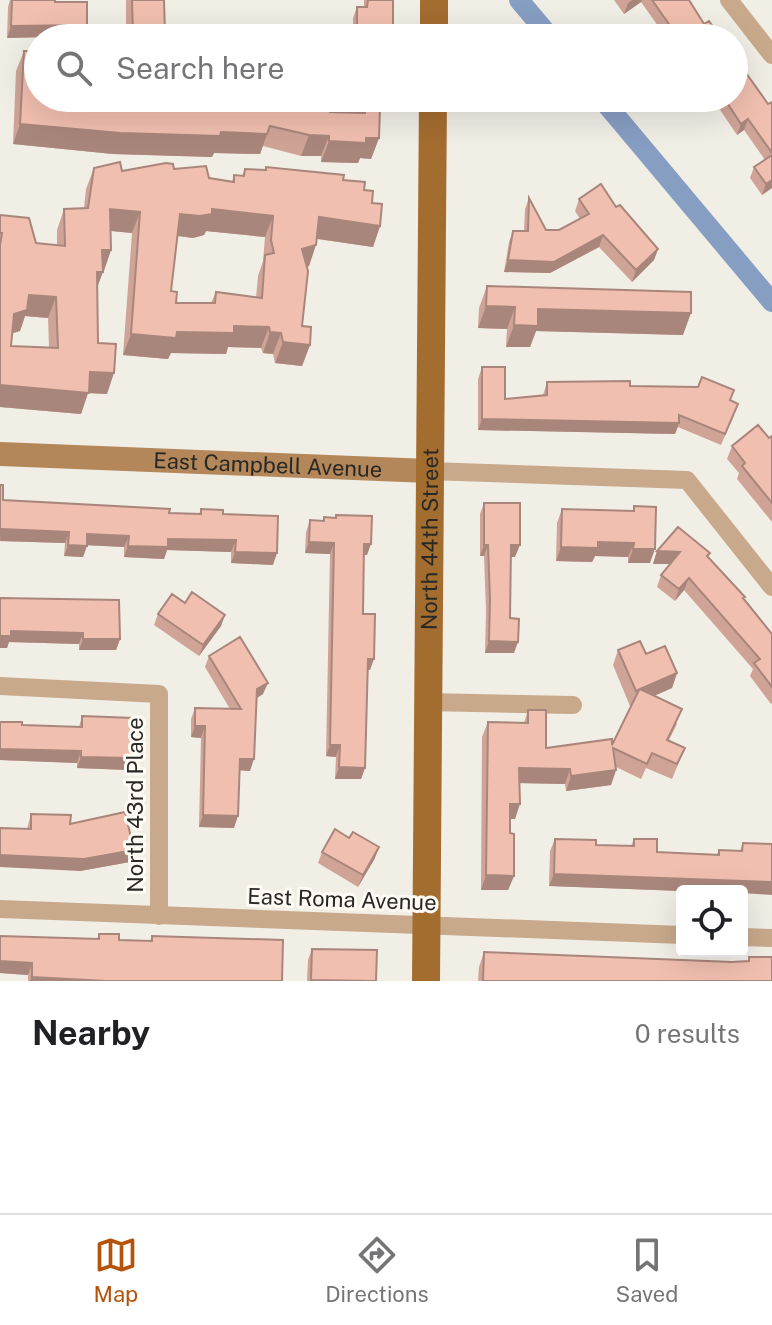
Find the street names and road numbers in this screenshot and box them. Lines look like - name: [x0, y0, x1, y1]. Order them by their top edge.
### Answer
- street label: East Campbell Avenue: [153, 447, 383, 482]
- street label: North 44th Street: [416, 448, 443, 630]
- street label: North 43rd Place: [122, 717, 148, 893]
- street label: East Roma Avenue: [247, 883, 437, 915]

